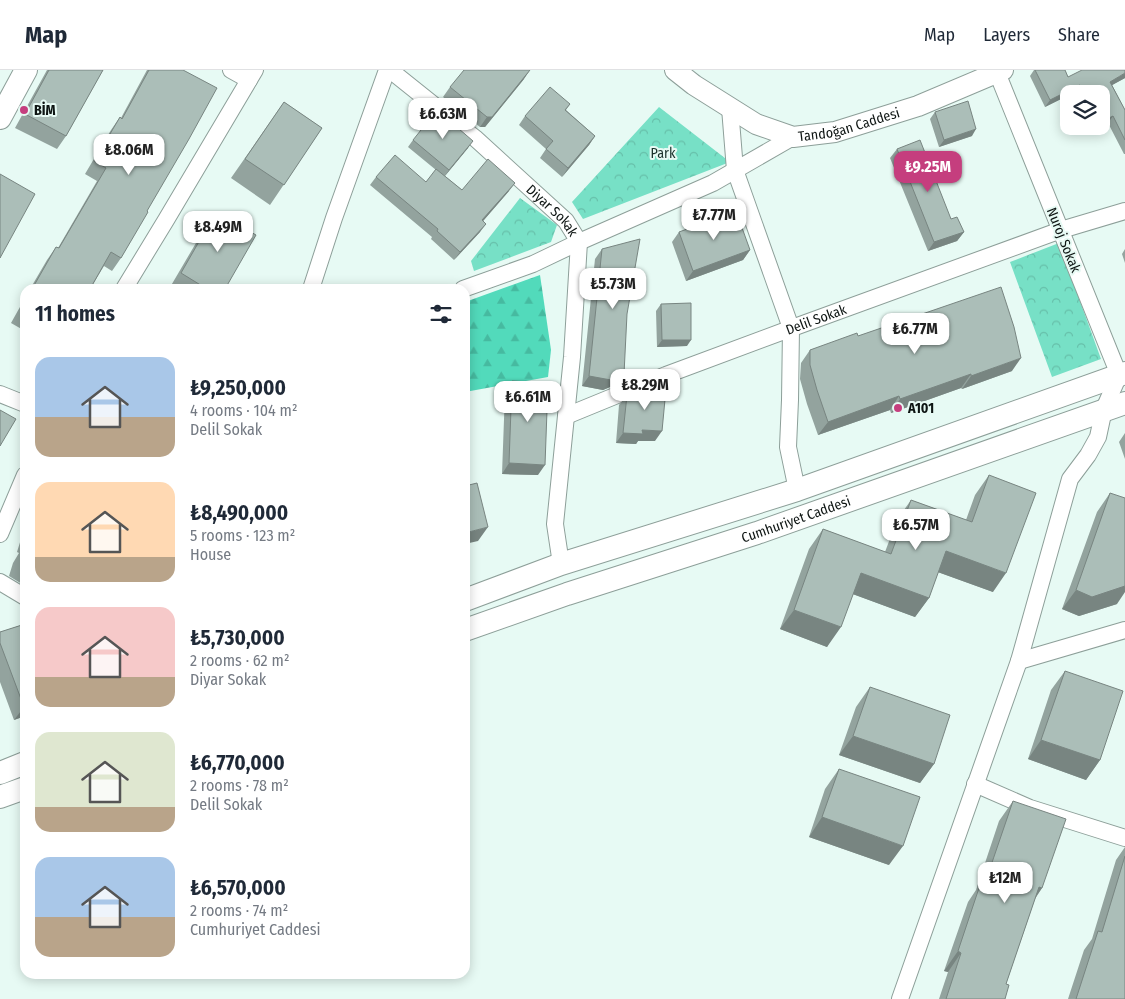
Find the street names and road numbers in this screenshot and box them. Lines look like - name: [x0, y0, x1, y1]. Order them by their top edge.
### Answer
- street label: Tandoğan Caddesi: [797, 104, 902, 145]
- street label: Diyar Sokak: [523, 181, 582, 240]
- street label: Nuroj Sokak: [1043, 205, 1084, 276]
- street label: Delil Sokak: [783, 301, 849, 339]
- street label: Cumhuriyet Caddesi: [739, 493, 853, 546]

